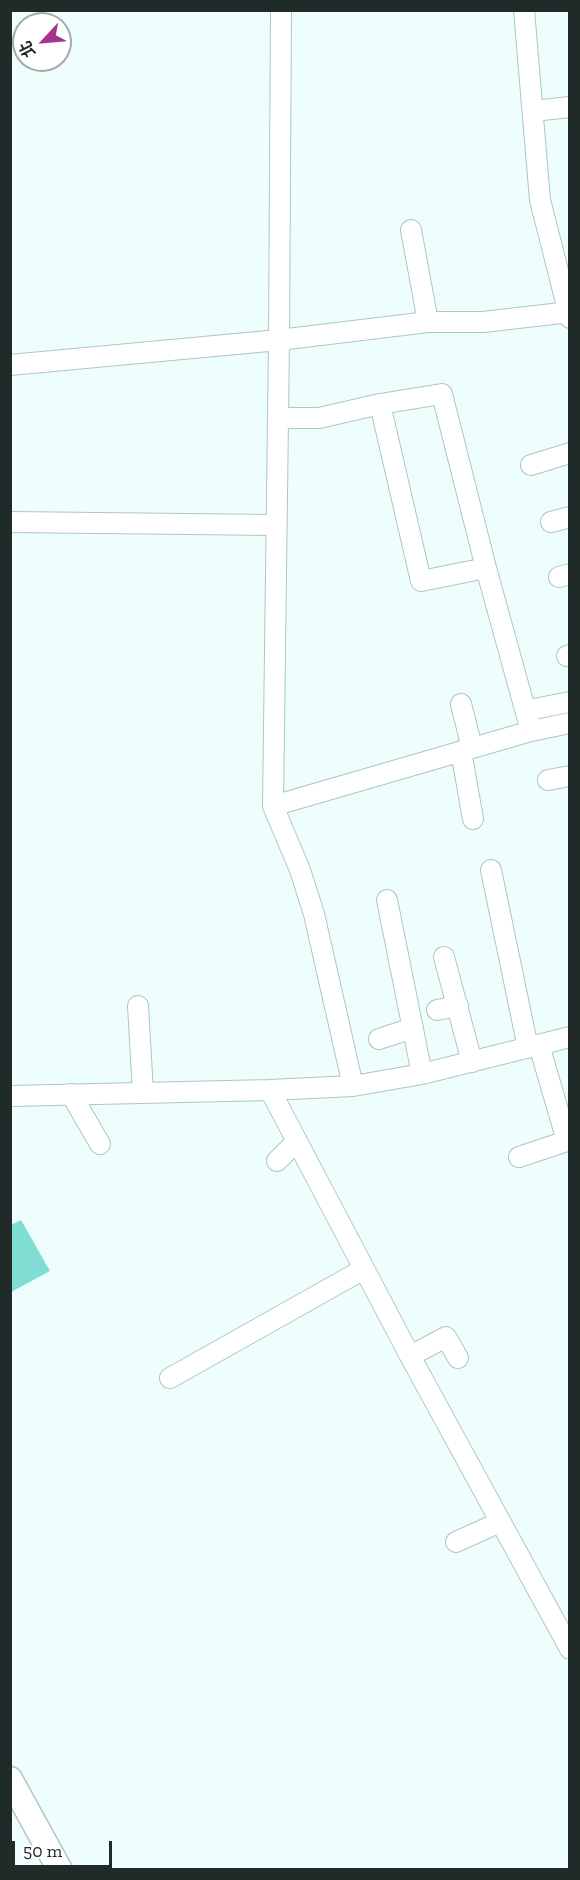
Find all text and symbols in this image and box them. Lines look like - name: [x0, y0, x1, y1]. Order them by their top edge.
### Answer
- north arrow: [12, 12, 72, 72]
- text: 北: [15, 38, 39, 61]
- scale bar: [15, 1829, 116, 1867]
- text: 50 m: [23, 1840, 62, 1862]

